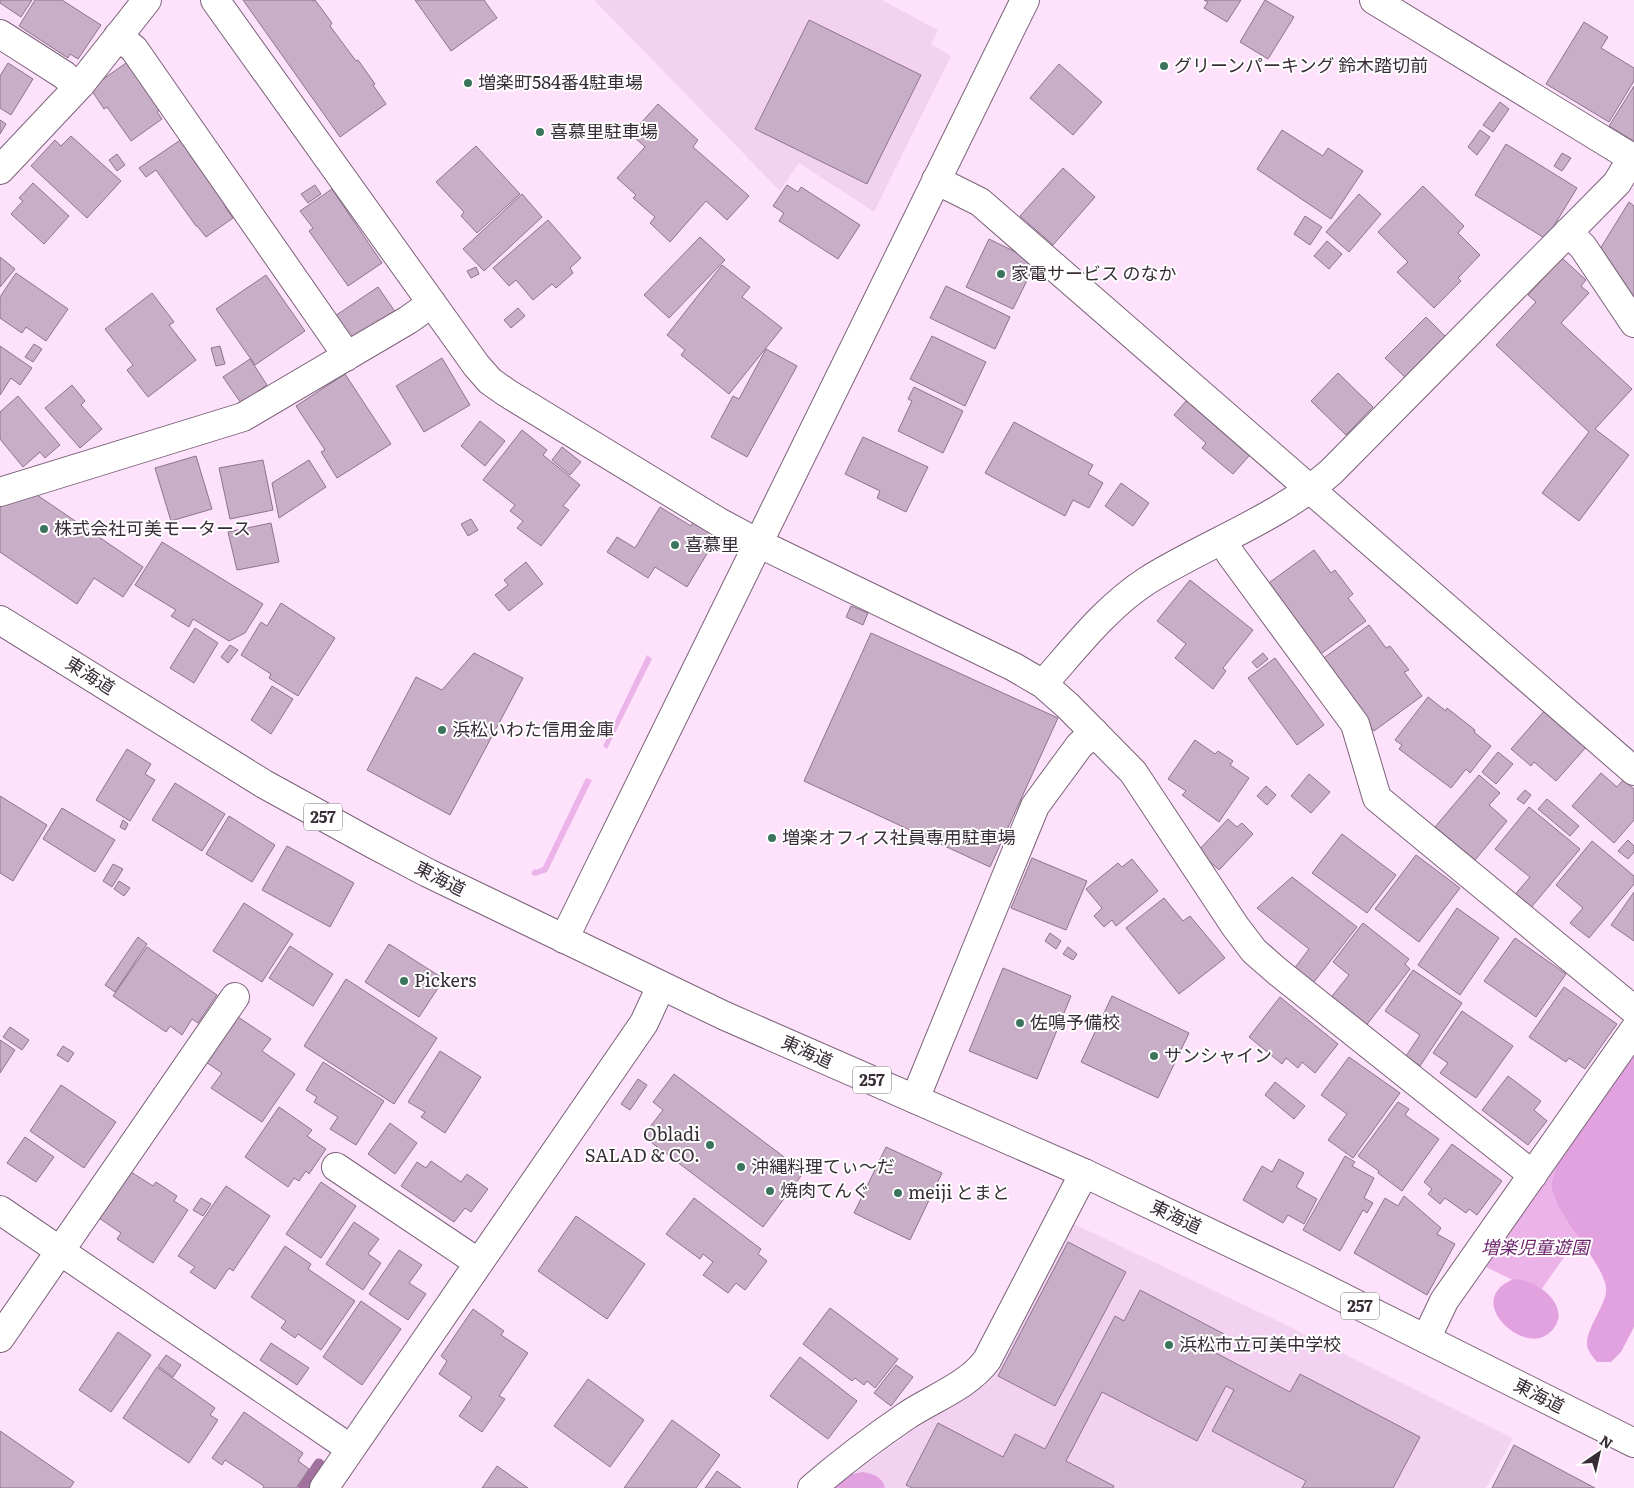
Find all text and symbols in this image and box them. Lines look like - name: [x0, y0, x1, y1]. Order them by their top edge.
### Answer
- place label: グリーンパーキング 鈴木踏切前: [1174, 51, 1428, 78]
- marker: グリーンパーキング 鈴木踏切前: [1158, 60, 1170, 72]
- place label: 増楽町584番4駐車場: [478, 68, 643, 95]
- marker: 増楽町584番4駐車場: [462, 77, 474, 89]
- place label: 喜慕里駐車場: [550, 117, 658, 144]
- marker: 喜慕里駐車場: [534, 126, 546, 138]
- place label: 家電サービス のなか: [1011, 259, 1177, 286]
- marker: 家電サービス のなか: [995, 268, 1007, 280]
- place label: 株式会社可美モータース: [54, 514, 251, 541]
- marker: 株式会社可美モータース: [38, 523, 50, 535]
- place label: 喜慕里: [685, 530, 739, 557]
- marker: 喜慕里: [669, 539, 681, 551]
- street label: 東海道: [61, 649, 121, 700]
- place label: 浜松いわた信用金庫: [452, 715, 614, 742]
- marker: 浜松いわた信用金庫: [436, 724, 448, 736]
- road number: 257: [304, 804, 342, 830]
- place label: 増楽オフィス社員専用駐車場: [782, 823, 1016, 850]
- marker: 増楽オフィス社員専用駐車場: [766, 832, 778, 844]
- street label: 東海道: [410, 853, 471, 902]
- place label: Pickers: [414, 966, 476, 993]
- marker: Pickers: [398, 975, 410, 987]
- place label: 佐鳴予備校: [1030, 1008, 1120, 1035]
- marker: 佐鳴予備校: [1014, 1017, 1026, 1029]
- street label: 東海道: [777, 1027, 838, 1074]
- place label: サンシャイン: [1164, 1041, 1272, 1068]
- marker: サンシャイン: [1148, 1050, 1160, 1062]
- road number: 257: [853, 1066, 891, 1094]
- place label: Obladi SALAD & CO.: [585, 1120, 700, 1168]
- marker: Obladi SALAD & CO.: [704, 1139, 716, 1151]
- place label: 沖縄料理てぃ〜だ: [751, 1152, 895, 1179]
- marker: 沖縄料理てぃ〜だ: [735, 1161, 747, 1173]
- place label: 焼肉てんぐ: [780, 1176, 870, 1203]
- place label: meiji とまと: [908, 1178, 1010, 1205]
- marker: 焼肉てんぐ: [764, 1185, 776, 1197]
- marker: meiji とまと: [892, 1187, 904, 1199]
- street label: 東海道: [1146, 1192, 1207, 1239]
- park label: 増楽児童遊園: [1481, 1233, 1592, 1260]
- road number: 257: [1341, 1292, 1379, 1320]
- place label: 浜松市立可美中学校: [1179, 1330, 1341, 1357]
- marker: 浜松市立可美中学校: [1163, 1339, 1175, 1351]
- street label: 東海道: [1509, 1370, 1570, 1419]
- north arrow: [1574, 1428, 1624, 1478]
- text: N: [1596, 1430, 1617, 1453]

